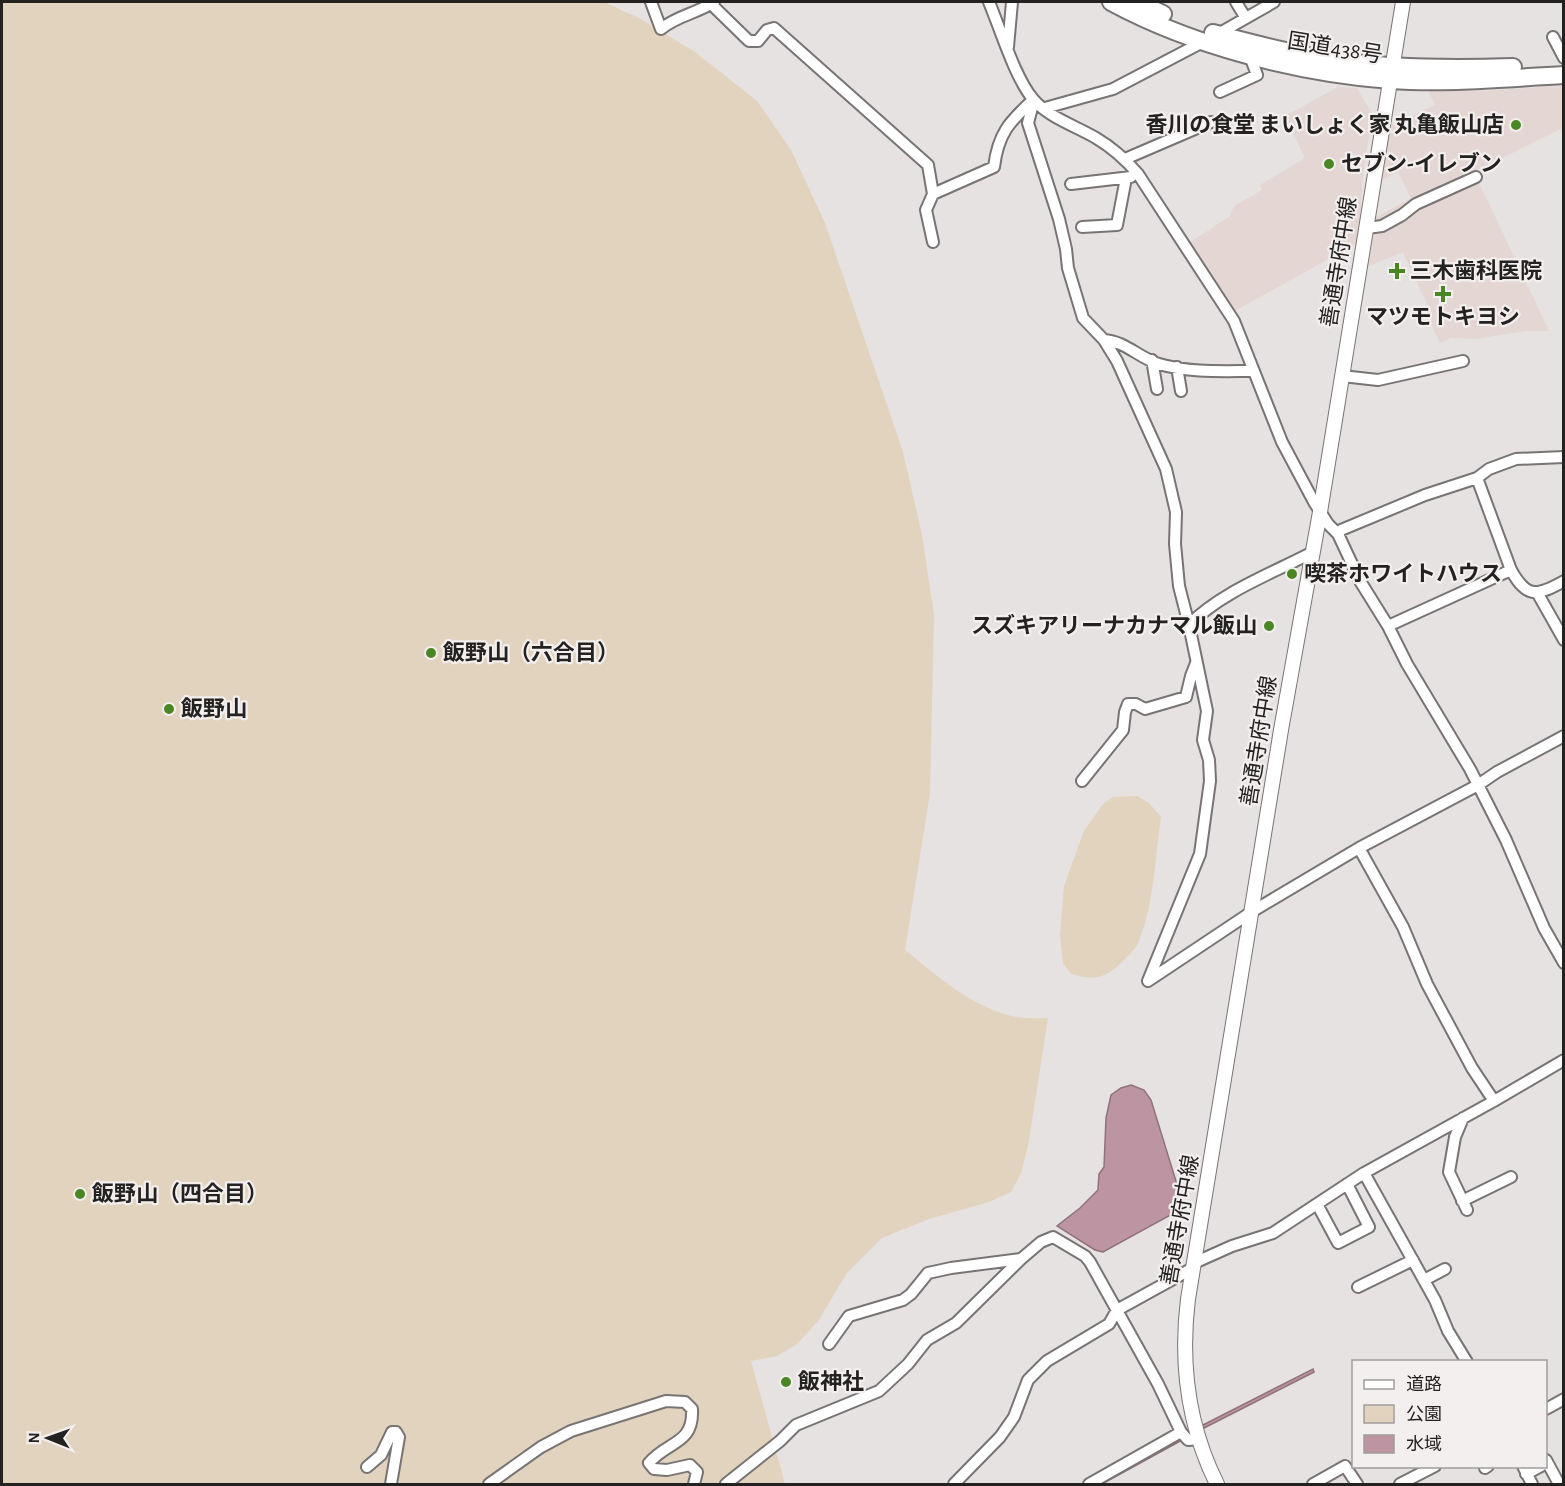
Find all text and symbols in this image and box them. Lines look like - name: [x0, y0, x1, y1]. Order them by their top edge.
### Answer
- street label: 国道438号: [1286, 29, 1384, 66]
- place label: 香川の食堂 まいしょく家 丸亀飯山店: [1145, 113, 1504, 136]
- marker: 香川の食堂 まいしょく家 丸亀飯山店: [1509, 118, 1523, 132]
- place label: セブン-イレブン: [1341, 151, 1502, 175]
- marker: セブン-イレブン: [1322, 157, 1336, 171]
- street label: 善通寺府中線: [1317, 195, 1360, 329]
- place label: 三木歯科医院: [1410, 259, 1542, 282]
- marker: 三木歯科医院: [1388, 262, 1406, 280]
- marker: マツモトキヨシ: [1436, 287, 1450, 301]
- place label: マツモトキヨシ: [1366, 306, 1520, 328]
- place label: 喫茶ホワイトハウス: [1304, 562, 1502, 585]
- marker: 喫茶ホワイトハウス: [1285, 567, 1299, 581]
- place label: スズキアリーナカナマル飯山: [971, 613, 1257, 637]
- marker: スズキアリーナカナマル飯山: [1262, 619, 1276, 633]
- place label: 飯野山（六合目）: [442, 641, 619, 664]
- marker: 飯野山（六合目）: [424, 646, 438, 660]
- street label: 善通寺府中線: [1237, 674, 1280, 808]
- place label: 飯野山: [180, 697, 247, 720]
- marker: 飯野山: [162, 702, 176, 716]
- street label: 善通寺府中線: [1157, 1153, 1202, 1287]
- place label: 飯野山（四合目）: [91, 1182, 268, 1205]
- marker: 飯野山（四合目）: [73, 1187, 87, 1201]
- legend: [1352, 1360, 1547, 1468]
- place label: 飯神社: [797, 1370, 864, 1393]
- text: 道路: [1406, 1374, 1442, 1394]
- marker: 飯神社: [779, 1375, 793, 1389]
- text: 公園: [1406, 1405, 1442, 1424]
- north arrow: [18, 1408, 78, 1468]
- text: N: [26, 1432, 42, 1443]
- text: 水域: [1406, 1435, 1442, 1454]

